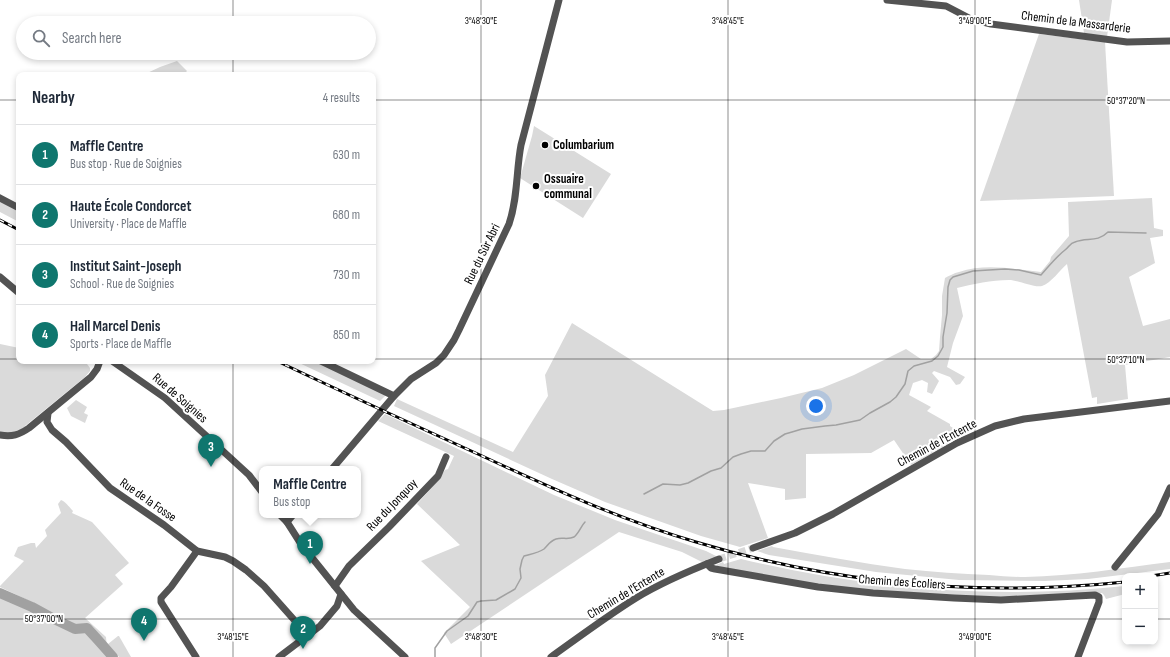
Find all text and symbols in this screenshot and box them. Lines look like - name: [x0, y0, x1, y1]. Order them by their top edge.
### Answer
- street label: Chemin de la Massarderie: [1020, 7, 1132, 37]
- text: 3°48'30"E: [465, 15, 497, 27]
- text: 3°48'45"E: [712, 15, 744, 27]
- text: 3°49'00"E: [958, 15, 992, 27]
- search box: [16, 16, 376, 60]
- icon: search: [30, 27, 52, 49]
- text: Search here: [62, 29, 122, 48]
- text: Nearby: [32, 88, 75, 108]
- text: 4 results: [323, 90, 360, 106]
- text: 50°37'20"N: [1107, 95, 1145, 107]
- text: Maffle Centre: [70, 137, 144, 156]
- place label: Columbarium: [553, 137, 614, 153]
- marker: Columbarium: [540, 140, 550, 150]
- text: 1: [42, 147, 48, 163]
- text: 630 m: [333, 147, 360, 163]
- text: Bus stop · Rue de Soignies: [70, 156, 182, 172]
- place label: Ossuaire communal: [544, 171, 592, 202]
- marker: Ossuaire communal: [531, 181, 541, 191]
- text: Haute École Condorcet: [70, 197, 191, 216]
- text: 2: [42, 207, 48, 223]
- text: 680 m: [332, 207, 360, 223]
- text: University · Place de Maffle: [70, 216, 187, 232]
- street label: Rue du Sûr Abri: [460, 221, 504, 287]
- text: Institut Saint-Joseph: [70, 257, 181, 276]
- text: 3: [42, 267, 48, 283]
- text: 730 m: [333, 267, 360, 283]
- text: School · Rue de Soignies: [70, 276, 174, 292]
- text: Hall Marcel Denis: [70, 317, 160, 336]
- text: 4: [42, 327, 48, 343]
- text: 850 m: [333, 327, 360, 343]
- text: Sports · Place de Maffle: [70, 336, 171, 352]
- text: 50°37'10"N: [1107, 354, 1145, 366]
- street label: Rue de Soignies: [149, 370, 211, 427]
- your location: [806, 396, 826, 416]
- street label: Chemin de l'Entente: [895, 415, 979, 471]
- pin: 3: [198, 434, 224, 467]
- popup: [259, 466, 361, 518]
- street label: Rue de la Fosse: [117, 475, 179, 525]
- text: Maffle Centre: [273, 475, 347, 494]
- street label: Rue du Jonquoy: [363, 476, 421, 534]
- text: Bus stop: [273, 494, 311, 510]
- pin: 1: [297, 531, 323, 564]
- street label: Chemin de l'Entente: [584, 564, 668, 622]
- street label: Chemin des Écoliers: [858, 571, 946, 593]
- map controls: [1122, 573, 1158, 645]
- button: +: [1122, 573, 1158, 609]
- pin: 4: [131, 608, 157, 641]
- button: −: [1122, 609, 1158, 645]
- text: 50°37'00"N: [25, 613, 63, 625]
- pin: 2: [290, 616, 316, 649]
- text: 3°48'15"E: [217, 631, 249, 643]
- text: 3°48'30"E: [465, 631, 497, 643]
- text: 3°48'45"E: [712, 631, 744, 643]
- text: 3°49'00"E: [958, 631, 992, 643]

